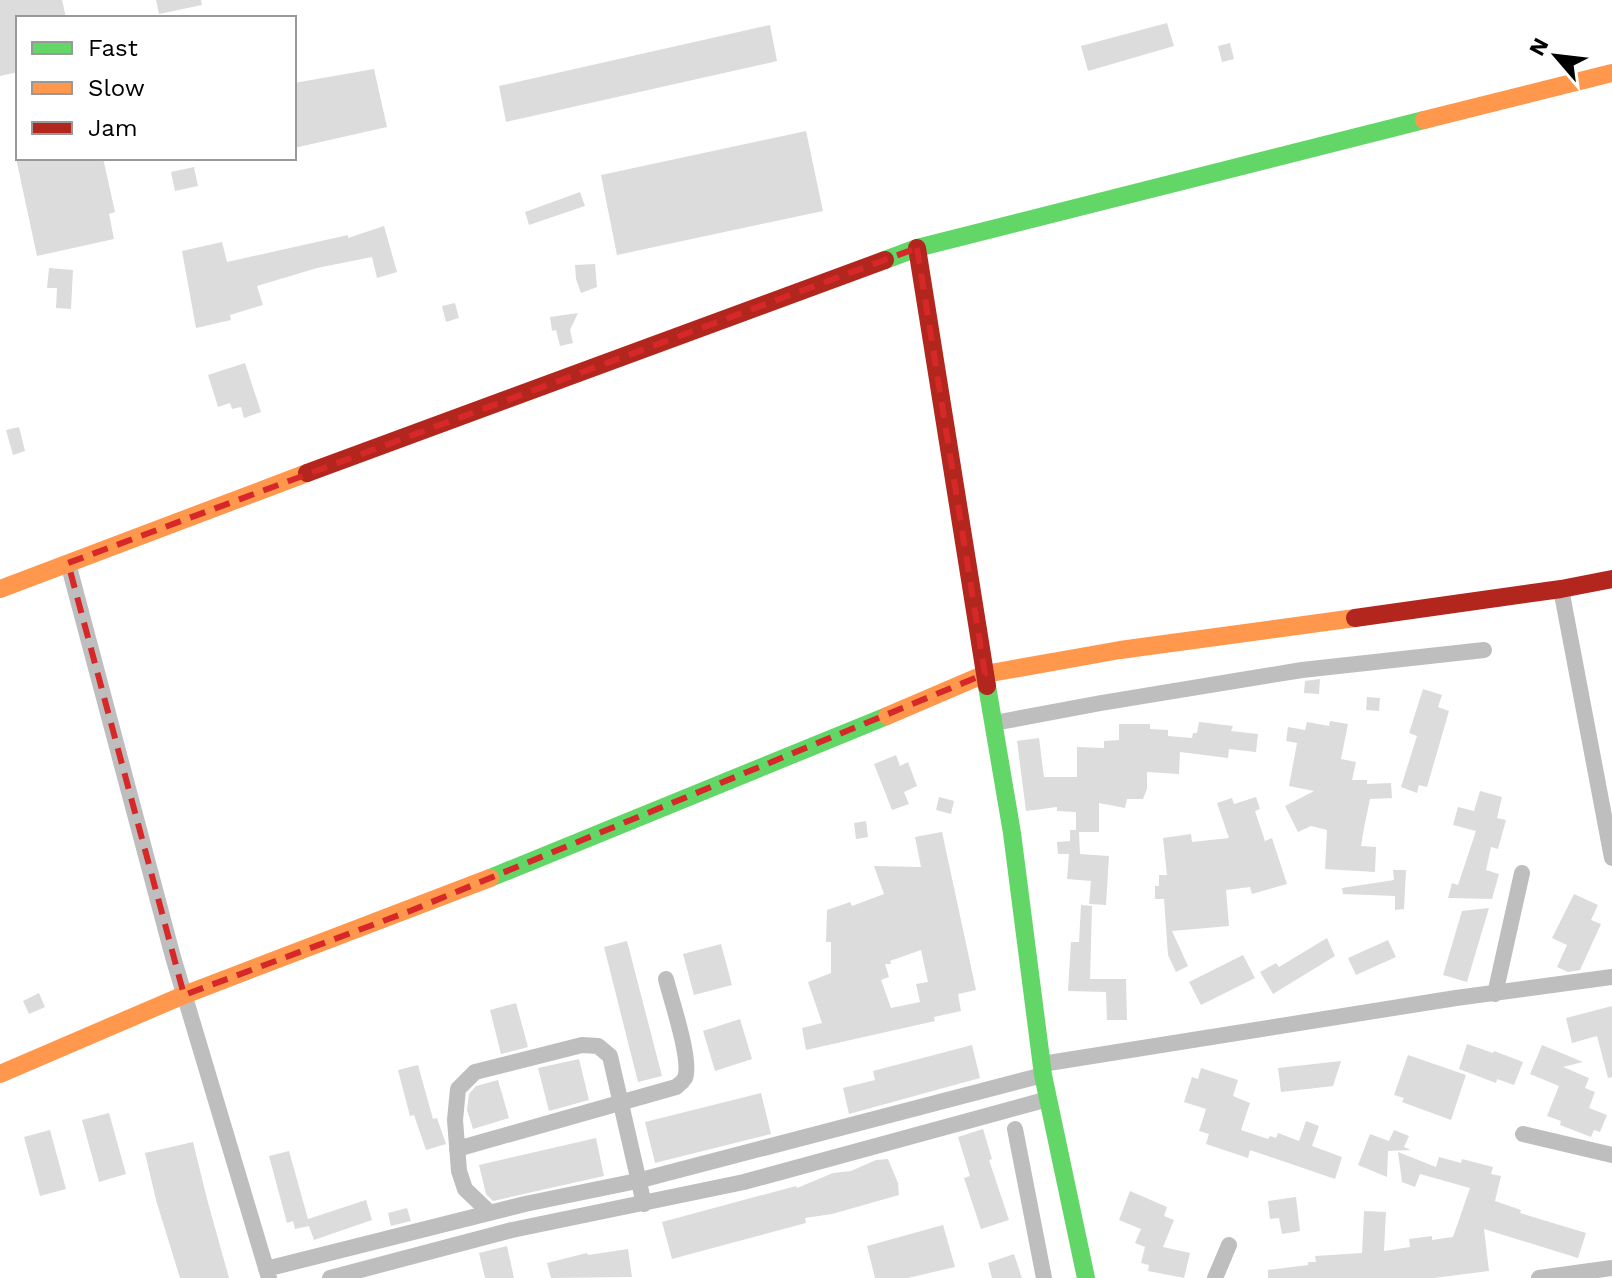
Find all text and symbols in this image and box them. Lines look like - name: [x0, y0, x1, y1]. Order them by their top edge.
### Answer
- legend: [16, 16, 296, 160]
- north arrow: [1516, 16, 1596, 96]
- text: Fast: [88, 34, 138, 62]
- text: N: [1524, 34, 1554, 60]
- text: Slow: [88, 74, 145, 102]
- text: Jam: [88, 114, 138, 142]

